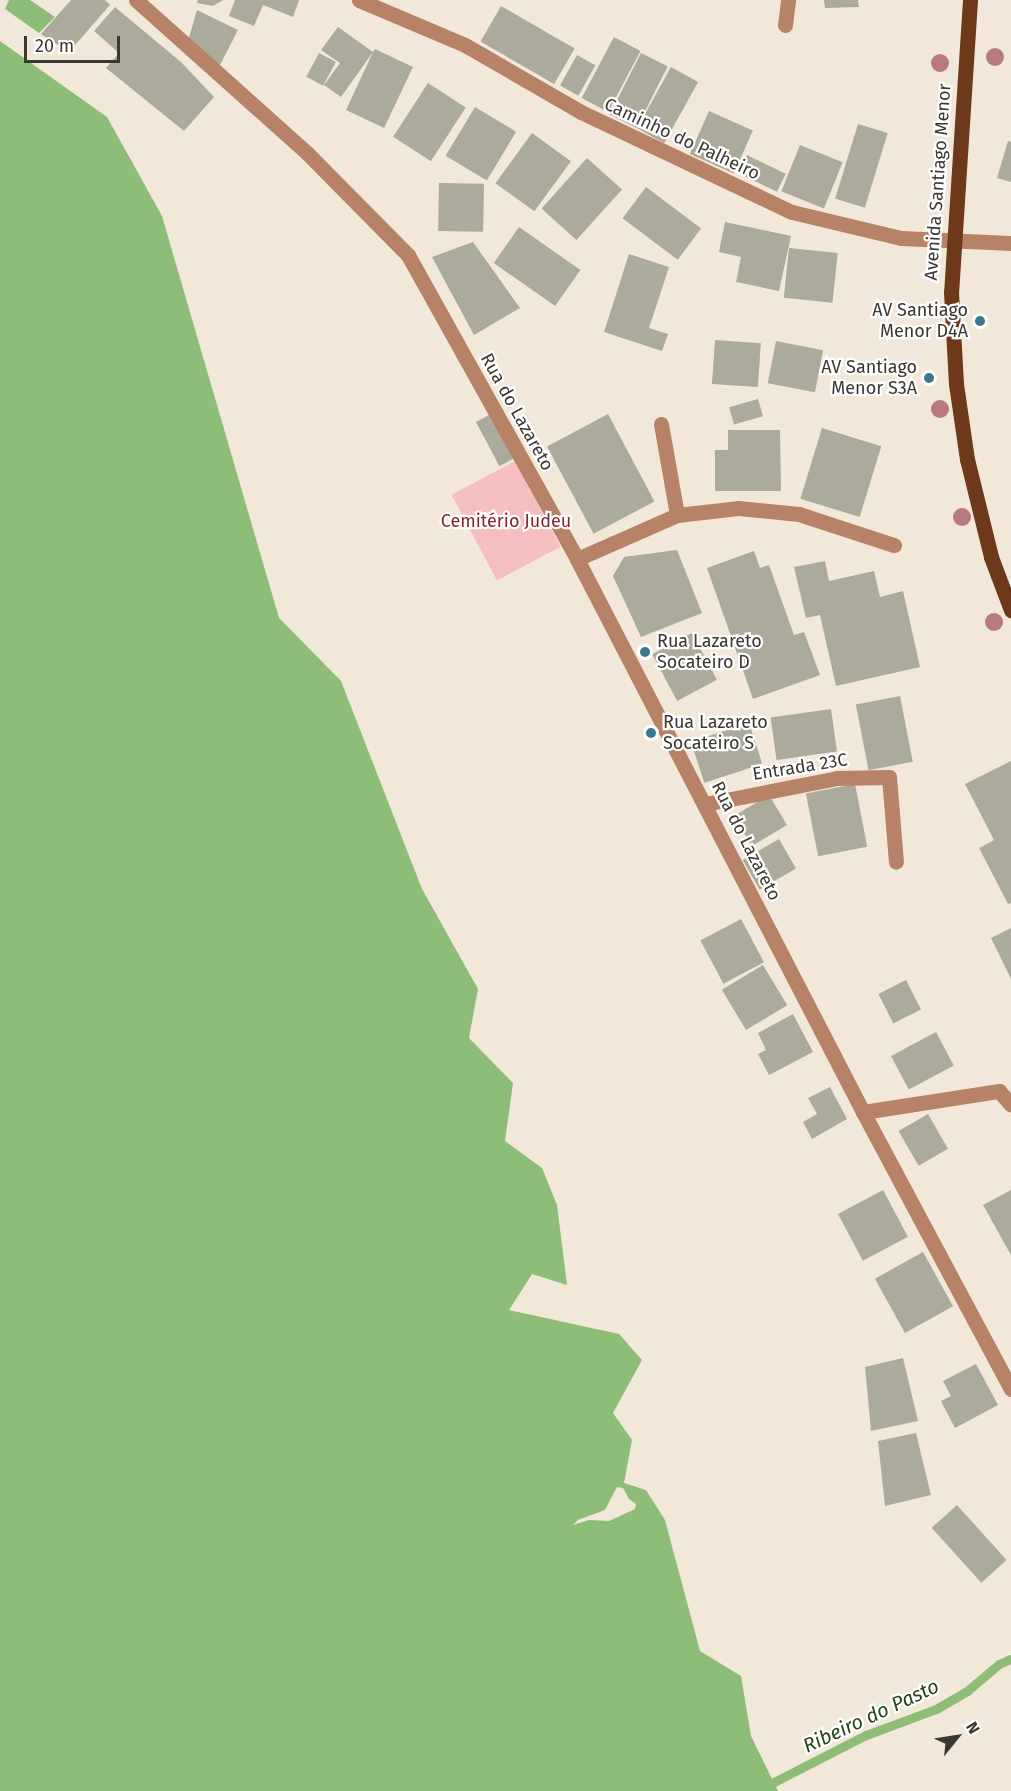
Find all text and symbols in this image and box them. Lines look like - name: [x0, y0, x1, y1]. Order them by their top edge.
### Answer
- scale bar: [27, 24, 123, 62]
- text: 20 m: [35, 35, 74, 57]
- street label: Avenida Santiago Menor: [920, 83, 956, 281]
- street label: Caminho do Palheiro: [601, 93, 763, 185]
- place label: AV Santiago Menor D4A: [872, 300, 968, 342]
- marker: AV Santiago Menor D4A: [973, 314, 987, 328]
- street label: Rua do Lazareto: [476, 350, 558, 474]
- place label: AV Santiago Menor S3A: [821, 357, 917, 400]
- marker: AV Santiago Menor S3A: [922, 371, 936, 385]
- park label: Cemitério Judeu: [441, 510, 571, 532]
- place label: Rua Lazareto Socateiro D: [657, 631, 762, 674]
- marker: Rua Lazareto Socateiro D: [638, 645, 652, 659]
- place label: Rua Lazareto Socateiro S: [663, 712, 768, 754]
- marker: Rua Lazareto Socateiro S: [644, 726, 658, 740]
- street label: Entrada 23C: [751, 749, 849, 785]
- street label: Rua do Lazareto: [707, 778, 785, 904]
- water label: Ribeiro do Pasto: [799, 1674, 943, 1758]
- north arrow: [927, 1707, 987, 1767]
- text: N: [962, 1718, 984, 1737]

